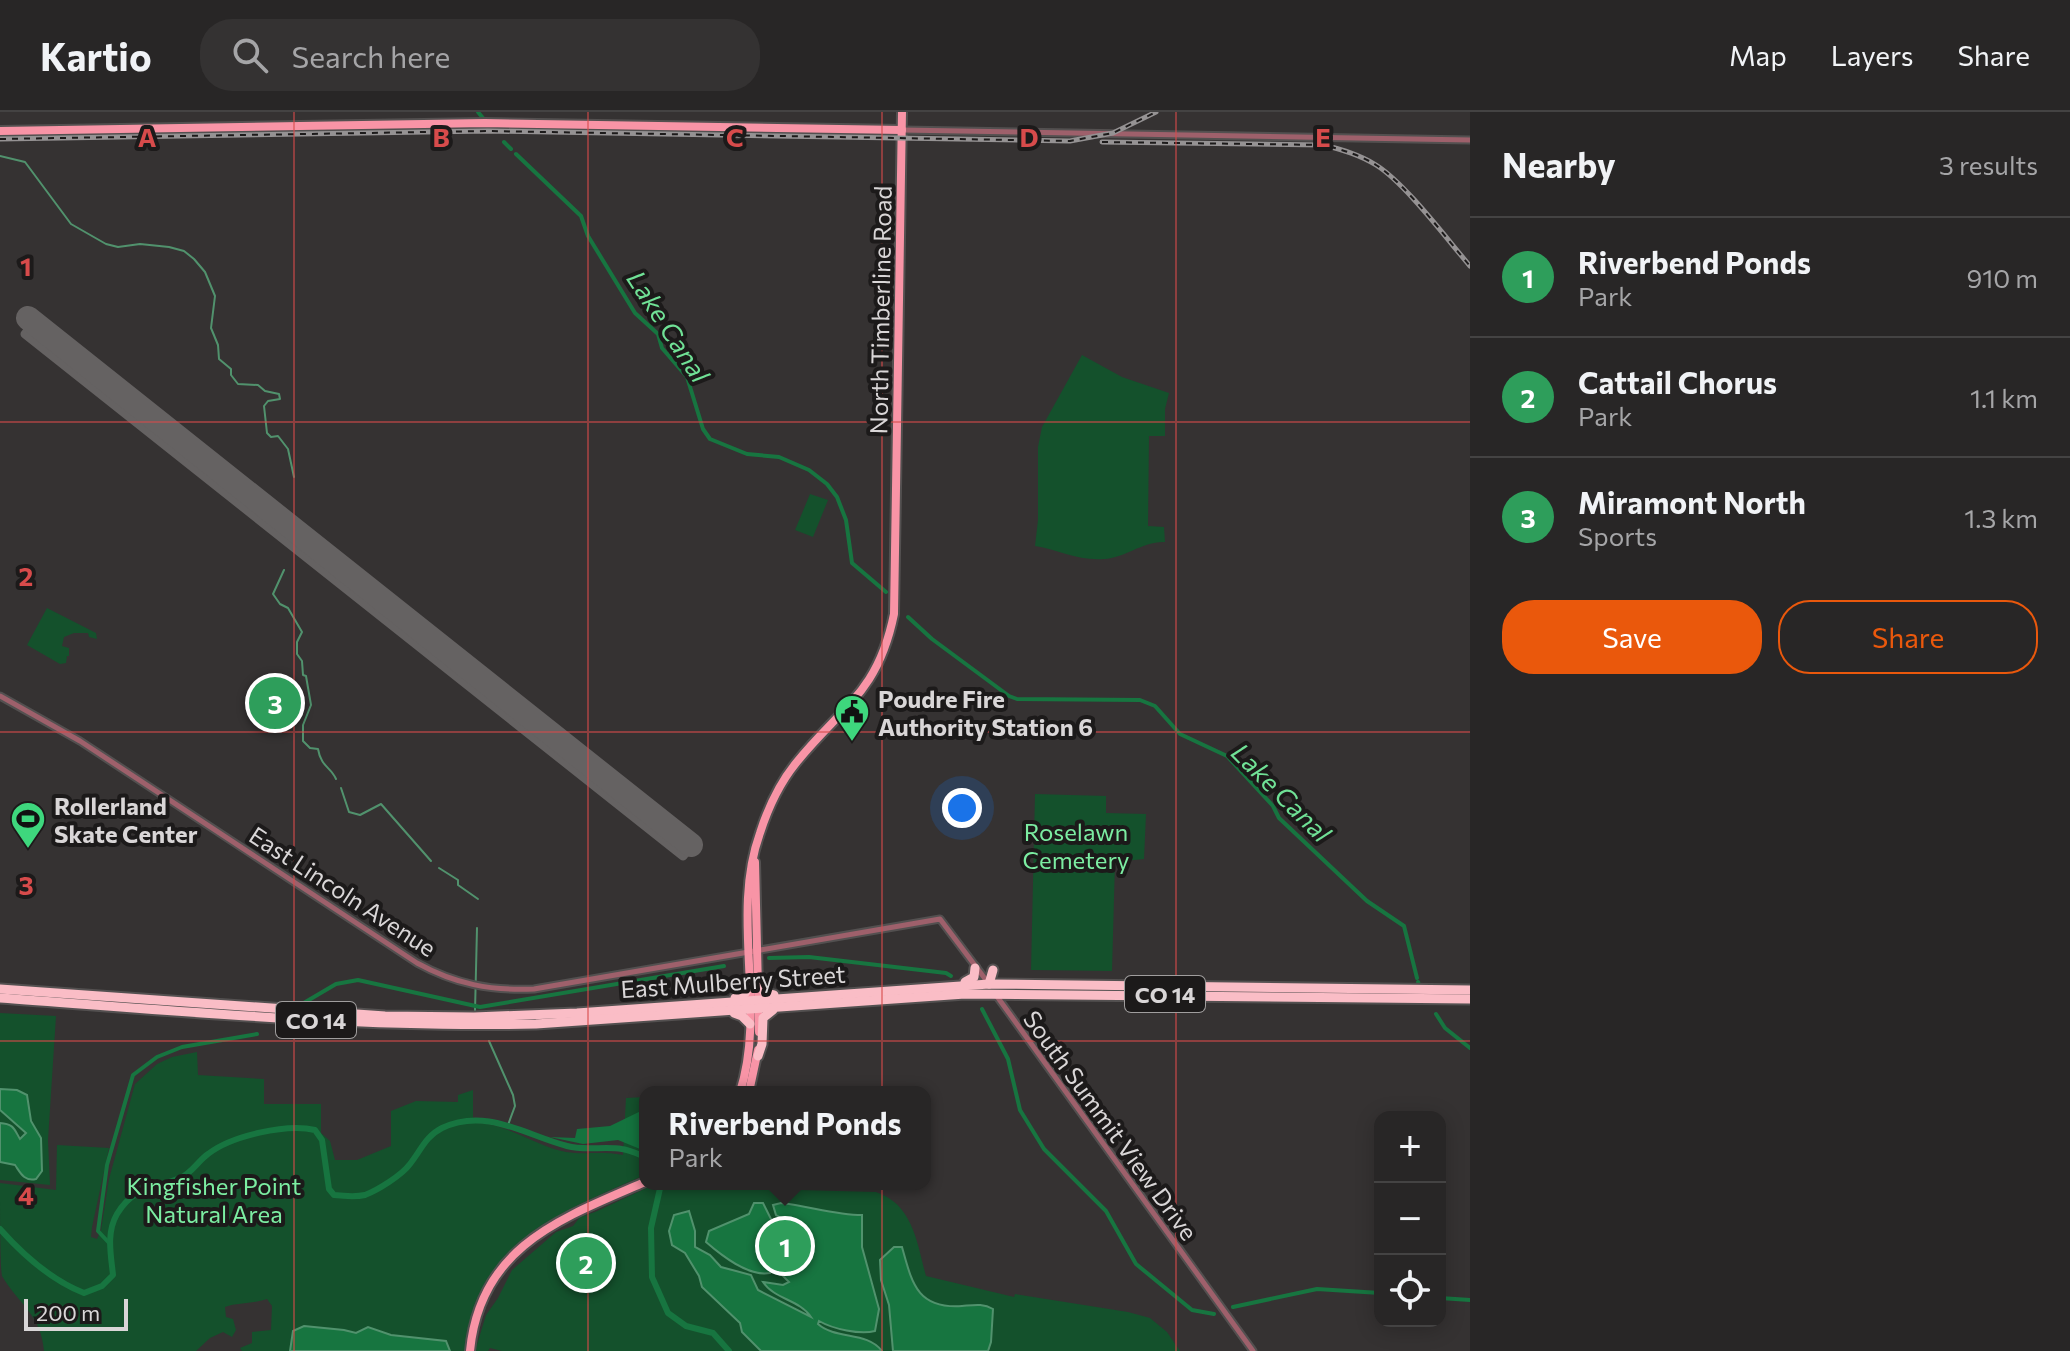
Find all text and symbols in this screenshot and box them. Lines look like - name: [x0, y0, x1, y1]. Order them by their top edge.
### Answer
- search box: [200, 19, 760, 91]
- text: Kartio: [40, 32, 152, 79]
- icon: search: [228, 33, 272, 77]
- text: Search here: [292, 37, 450, 74]
- text: Map: [1729, 38, 1787, 72]
- text: Layers: [1831, 38, 1913, 72]
- text: Share: [1957, 38, 2030, 72]
- text: A: [138, 121, 157, 152]
- text: B: [432, 121, 450, 152]
- text: C: [726, 121, 744, 152]
- text: D: [1019, 121, 1039, 152]
- text: E: [1315, 121, 1331, 152]
- text: Nearby: [1502, 143, 1616, 185]
- text: 3 results: [1939, 149, 2038, 180]
- street label: North Timberline Road: [863, 186, 897, 434]
- text: Riverbend Ponds: [1578, 243, 1811, 280]
- text: 1: [20, 250, 32, 281]
- text: 1: [1522, 262, 1534, 293]
- text: 910 m: [1966, 262, 2038, 293]
- water label: Lake Canal: [621, 264, 717, 389]
- text: Park: [1578, 280, 1632, 311]
- text: Cattail Chorus: [1578, 363, 1777, 400]
- text: 2: [1521, 382, 1535, 413]
- text: 1.1 km: [1970, 382, 2038, 413]
- text: Park: [1578, 400, 1632, 431]
- text: Miramont North: [1578, 483, 1806, 520]
- text: 3: [1520, 502, 1536, 533]
- text: 1.3 km: [1964, 502, 2038, 533]
- text: Sports: [1578, 520, 1657, 551]
- text: 2: [19, 560, 33, 591]
- button: Save: [1502, 600, 1762, 674]
- button: Share: [1778, 600, 2038, 674]
- pin: 3: [249, 673, 301, 733]
- place label: Poudre Fire Authority Station 6: [878, 684, 1093, 741]
- public building icon: Poudre Fire Authority Station 6: [833, 693, 871, 743]
- water label: Lake Canal: [1226, 736, 1339, 849]
- your location: [942, 788, 982, 828]
- place label: Rollerland Skate Center: [54, 791, 198, 848]
- sports icon: Rollerland Skate Center: [9, 800, 47, 850]
- park label: Roselawn Cemetery: [1023, 817, 1129, 874]
- street label: East Lincoln Avenue: [244, 820, 442, 962]
- text: 3: [18, 869, 34, 900]
- street label: East Mulberry Street: [620, 959, 847, 1003]
- road number: CO 14: [1125, 976, 1205, 1012]
- road number: CO 14: [276, 1002, 356, 1038]
- street label: South Summit View Drive: [1018, 1005, 1204, 1245]
- popup: [639, 1086, 931, 1190]
- text: Riverbend Ponds: [669, 1104, 901, 1141]
- map controls: [1374, 1111, 1446, 1327]
- button: +: [1374, 1111, 1446, 1183]
- text: Park: [669, 1141, 723, 1172]
- park label: Kingfisher Point Natural Area: [127, 1171, 302, 1228]
- text: 4: [18, 1179, 34, 1210]
- button: −: [1374, 1183, 1446, 1255]
- pin: 1: [759, 1216, 811, 1276]
- pin: 2: [560, 1233, 612, 1293]
- button: locate: [1374, 1255, 1446, 1327]
- scale bar: [24, 1295, 128, 1331]
- text: 200 m: [36, 1299, 100, 1326]

